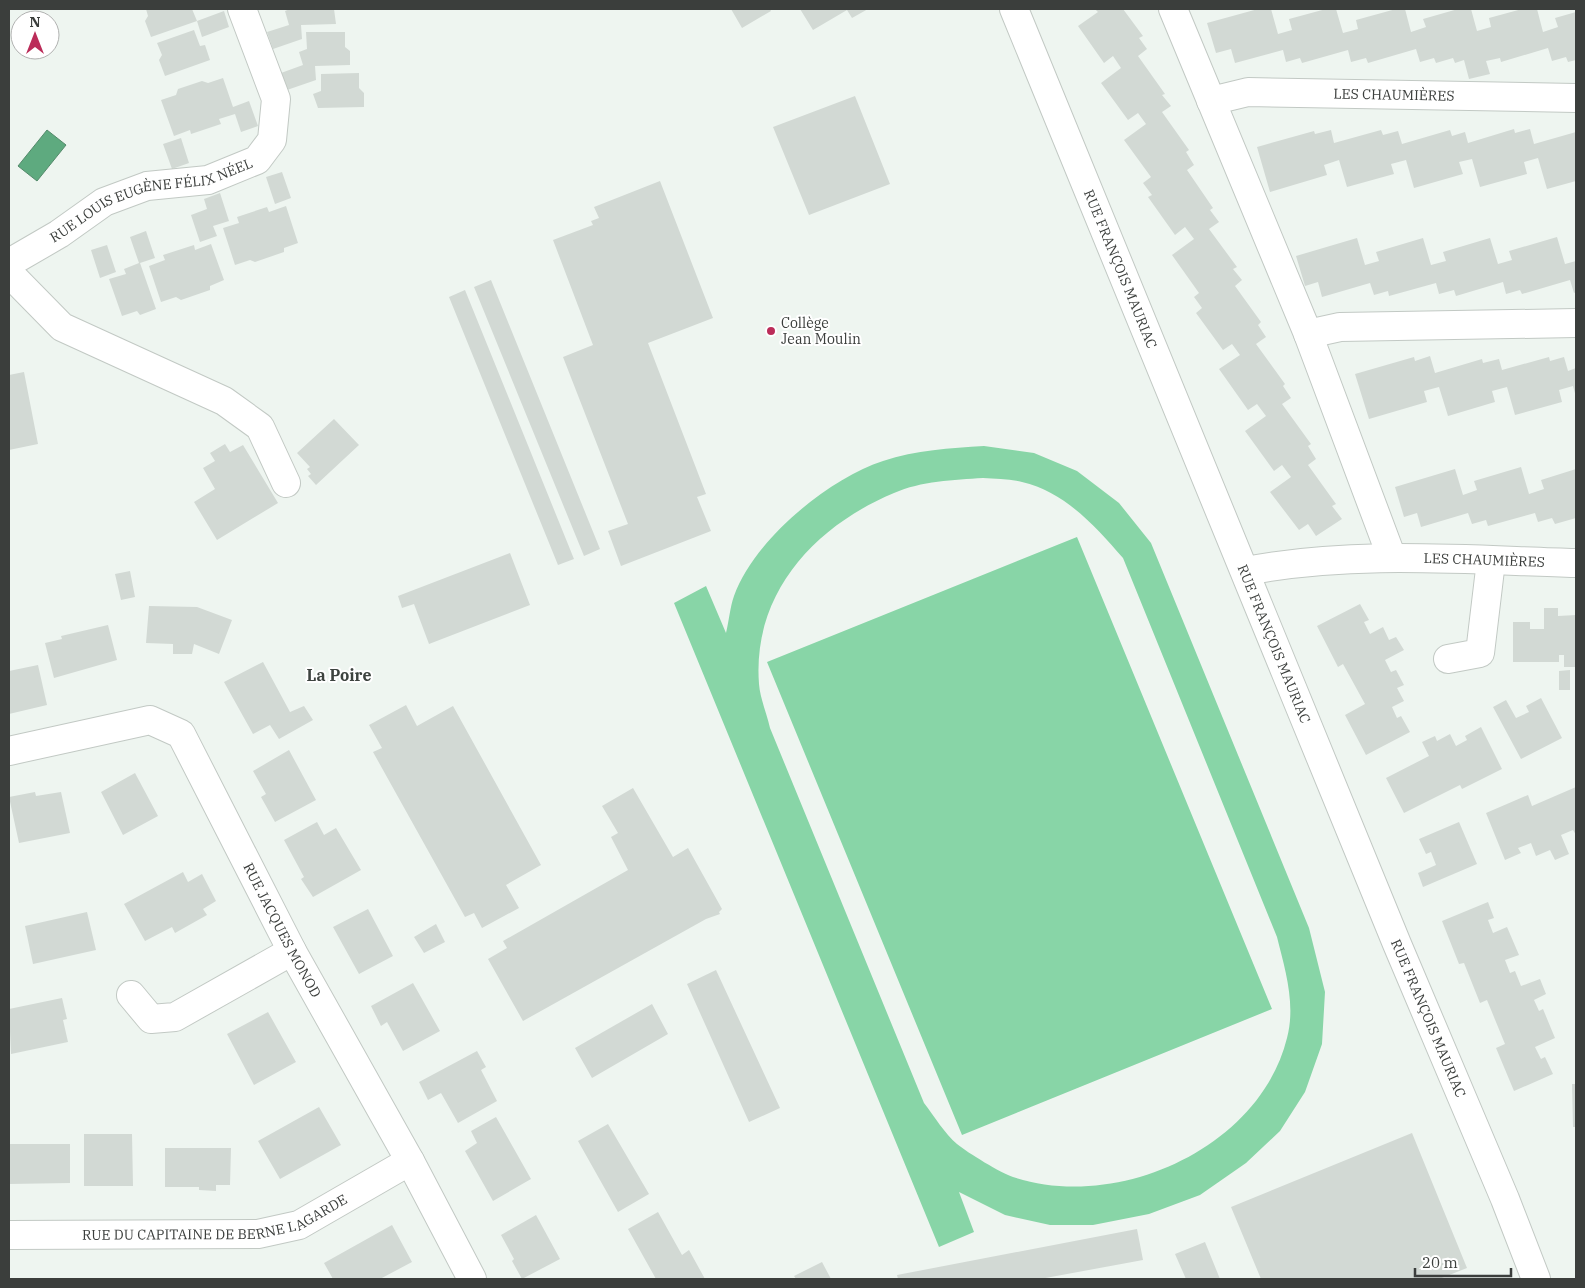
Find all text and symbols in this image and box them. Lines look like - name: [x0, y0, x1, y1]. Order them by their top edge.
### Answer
- north arrow: [10, 10, 60, 60]
- text: N: [29, 13, 41, 31]
- street label: LES CHAUMIÈRES: [1333, 85, 1455, 105]
- street label: RUE LOUIS EUGÈNE FÉLIX NÉEL: [47, 154, 255, 246]
- street label: RUE FRANÇOIS MAURIAC: [1080, 187, 1161, 351]
- place label: Collège Jean Moulin: [781, 314, 861, 348]
- marker: Collège Jean Moulin: [765, 325, 777, 337]
- street label: LES CHAUMIÈRES: [1424, 549, 1545, 571]
- street label: RUE FRANÇOIS MAURIAC: [1233, 562, 1315, 726]
- district label: La Poire: [306, 665, 372, 685]
- street label: RUE JACQUES MONOD: [239, 860, 325, 1001]
- street label: RUE FRANÇOIS MAURIAC: [1387, 936, 1470, 1100]
- street label: RUE DU CAPITAINE DE BERNE LAGARDE: [82, 1190, 350, 1244]
- scale bar: [1415, 1246, 1511, 1278]
- text: 20 m: [1422, 1253, 1458, 1272]

